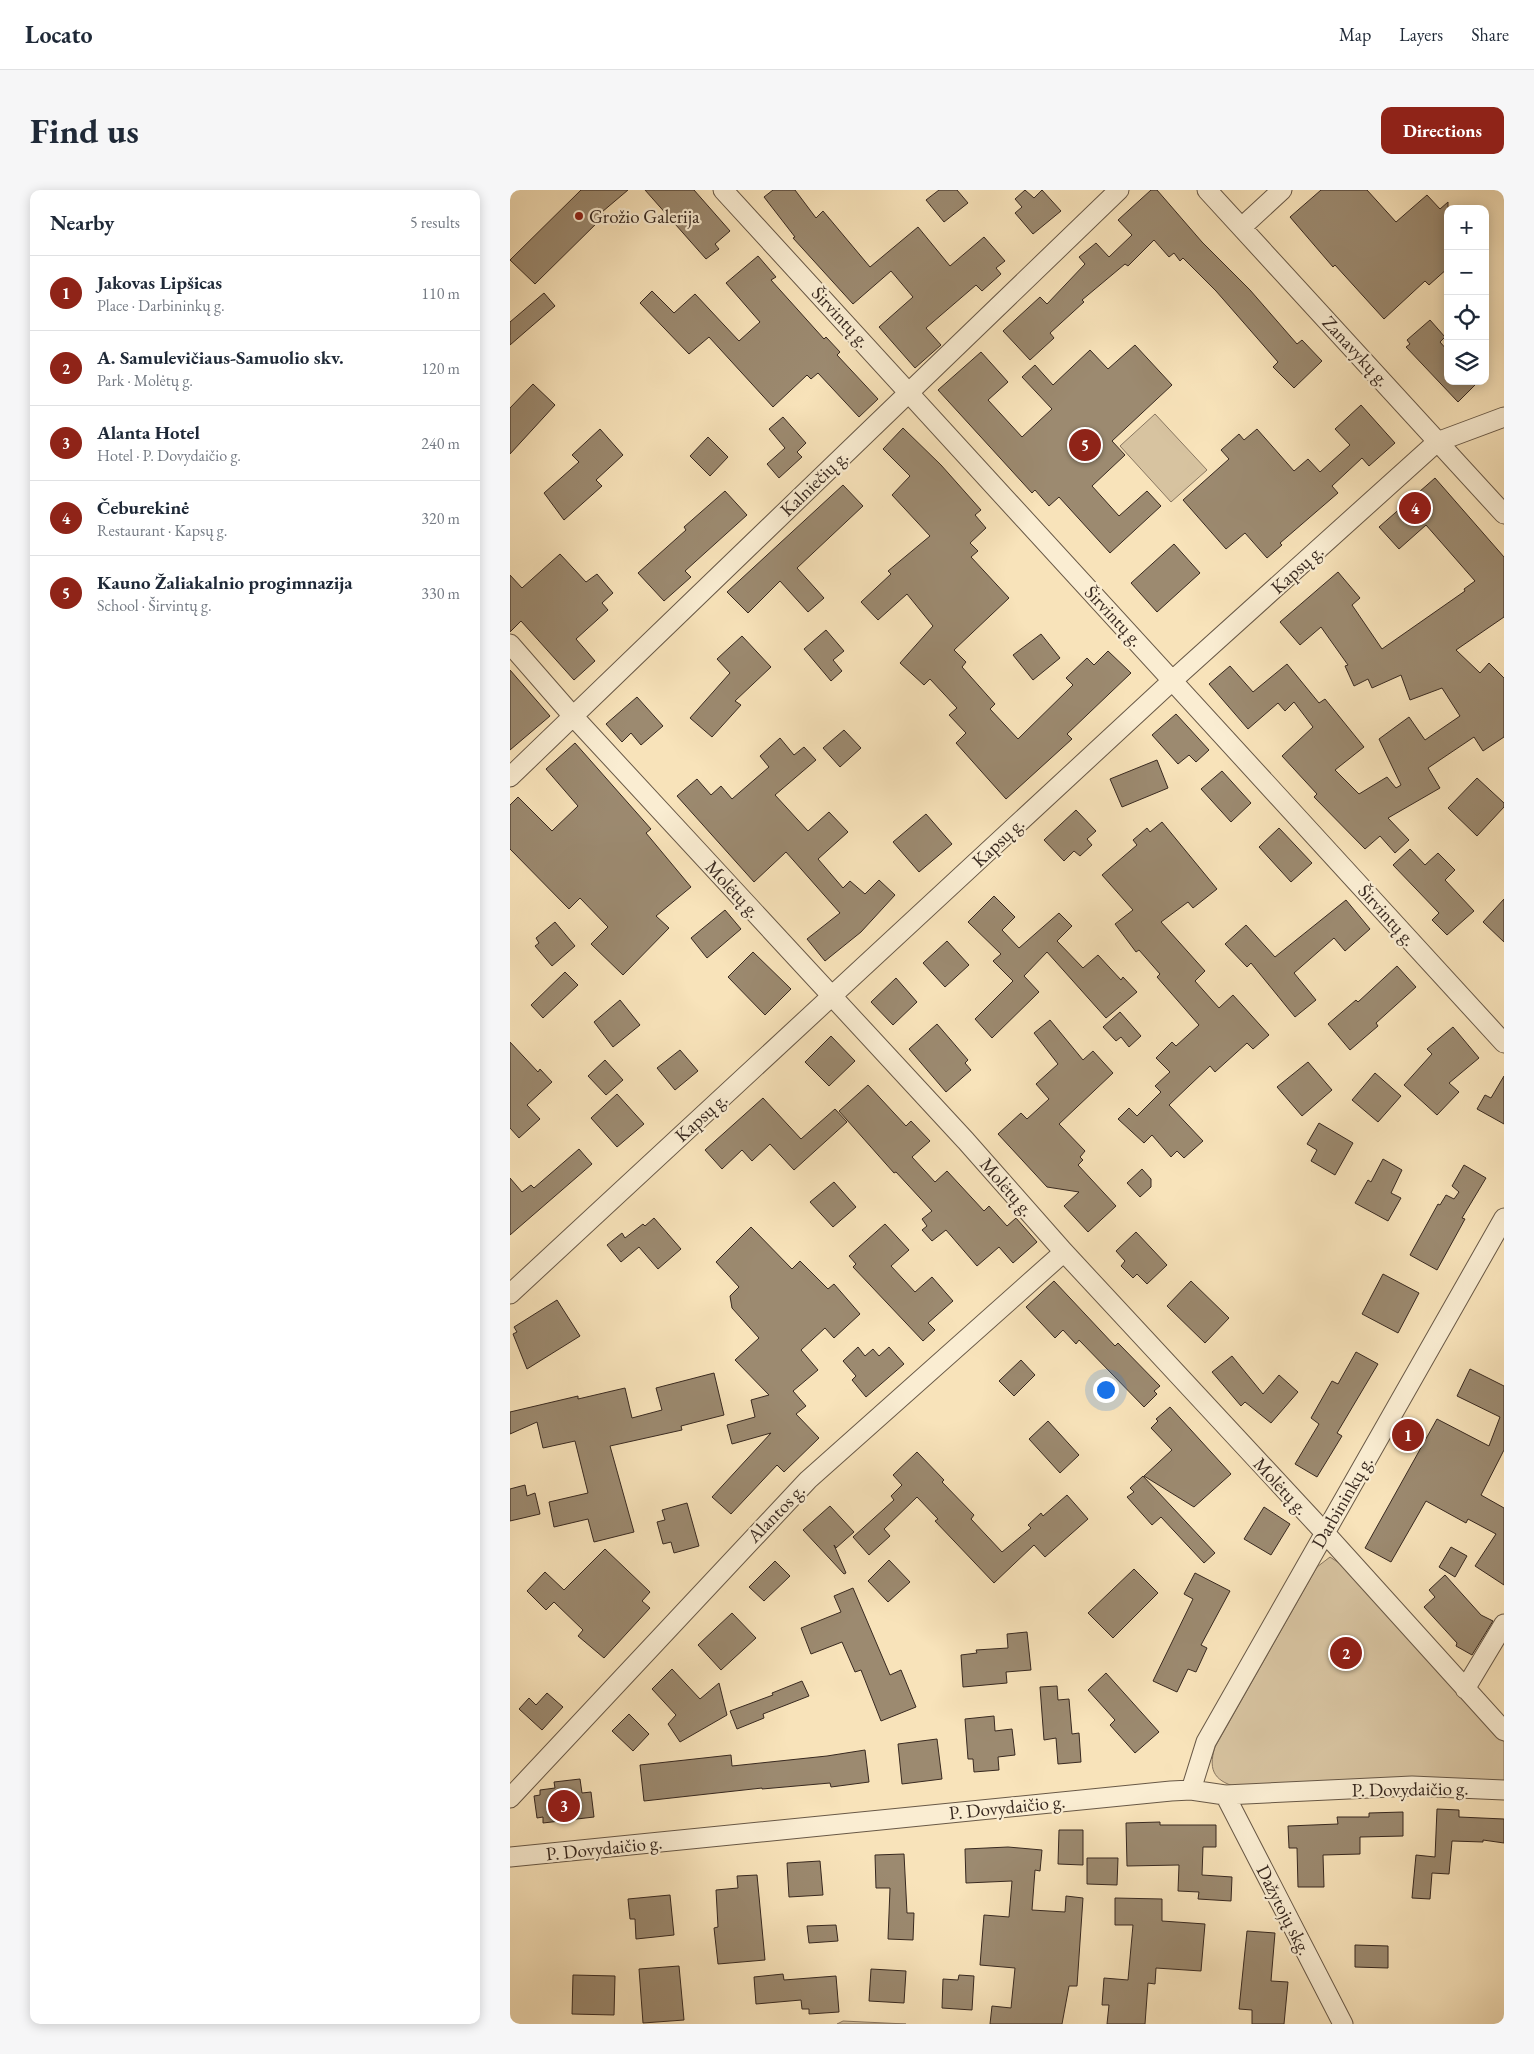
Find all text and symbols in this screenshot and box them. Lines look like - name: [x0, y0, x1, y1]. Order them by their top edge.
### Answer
- text: Locato: [25, 19, 93, 50]
- text: Map: [1339, 23, 1371, 46]
- text: Layers: [1399, 23, 1443, 46]
- text: Share: [1471, 23, 1509, 46]
- button: Directions: [1381, 107, 1504, 154]
- text: Find us: [30, 108, 139, 153]
- place label: Grožio Galerija: [589, 204, 700, 229]
- map controls: [1444, 205, 1489, 385]
- button: +: [1444, 205, 1489, 250]
- text: Nearby: [50, 209, 114, 236]
- marker: Grožio Galerija: [573, 210, 585, 222]
- text: 5 results: [410, 212, 460, 233]
- button: −: [1444, 250, 1489, 295]
- text: Jakovas Lipšicas: [97, 270, 222, 295]
- street label: Širvintų g.: [806, 281, 876, 353]
- text: 1: [62, 283, 70, 304]
- text: 110 m: [421, 283, 460, 304]
- text: Place · Darbininkų g.: [97, 295, 225, 316]
- button: locate: [1444, 295, 1489, 340]
- street label: Zanavykų g.: [1317, 310, 1395, 392]
- button: layers: [1444, 340, 1489, 385]
- text: A. Samulevičiaus-Samuolio skv.: [97, 345, 344, 370]
- text: 2: [62, 358, 70, 379]
- text: 120 m: [421, 358, 460, 379]
- text: Park · Molėtų g.: [97, 370, 193, 391]
- text: Alanta Hotel: [97, 420, 200, 445]
- pin: 5: [1069, 426, 1101, 464]
- text: 3: [62, 433, 70, 454]
- text: 240 m: [421, 433, 460, 454]
- street label: Kalniečių g.: [774, 444, 854, 522]
- text: Hotel · P. Dovydaičio g.: [97, 445, 241, 466]
- pin: 4: [1399, 489, 1431, 527]
- text: Čeburekinė: [97, 495, 189, 520]
- text: 4: [62, 508, 70, 529]
- text: 320 m: [421, 508, 460, 529]
- text: Restaurant · Kapsų g.: [97, 520, 227, 541]
- street label: Kapsų g.: [1265, 539, 1329, 599]
- text: Kauno Žaliakalnio progimnazija: [97, 570, 353, 595]
- street label: Širvintų g.: [1079, 580, 1149, 652]
- text: 5: [62, 583, 70, 604]
- text: 330 m: [421, 583, 460, 604]
- text: School · Širvintų g.: [97, 595, 212, 616]
- street label: Kapsų g.: [966, 811, 1030, 873]
- street label: Molėtų g.: [700, 855, 766, 923]
- street label: Širvintų g.: [1353, 879, 1421, 951]
- street label: Kapsų g.: [669, 1087, 733, 1147]
- street label: Molėtų g.: [975, 1152, 1039, 1222]
- your location: [1093, 1377, 1119, 1403]
- pin: 1: [1392, 1416, 1424, 1454]
- street label: Darbininkų g.: [1305, 1451, 1379, 1553]
- street label: Molėtų g.: [1248, 1452, 1314, 1520]
- street label: Alantos g.: [741, 1478, 810, 1549]
- pin: 2: [1330, 1634, 1362, 1672]
- street label: P. Dovydaičio g.: [1351, 1775, 1469, 1803]
- pin: 3: [548, 1787, 580, 1825]
- street label: P. Dovydaičio g.: [948, 1788, 1066, 1826]
- street label: P. Dovydaičio g.: [545, 1829, 663, 1867]
- street label: Dažytojų skg.: [1251, 1861, 1317, 1959]

